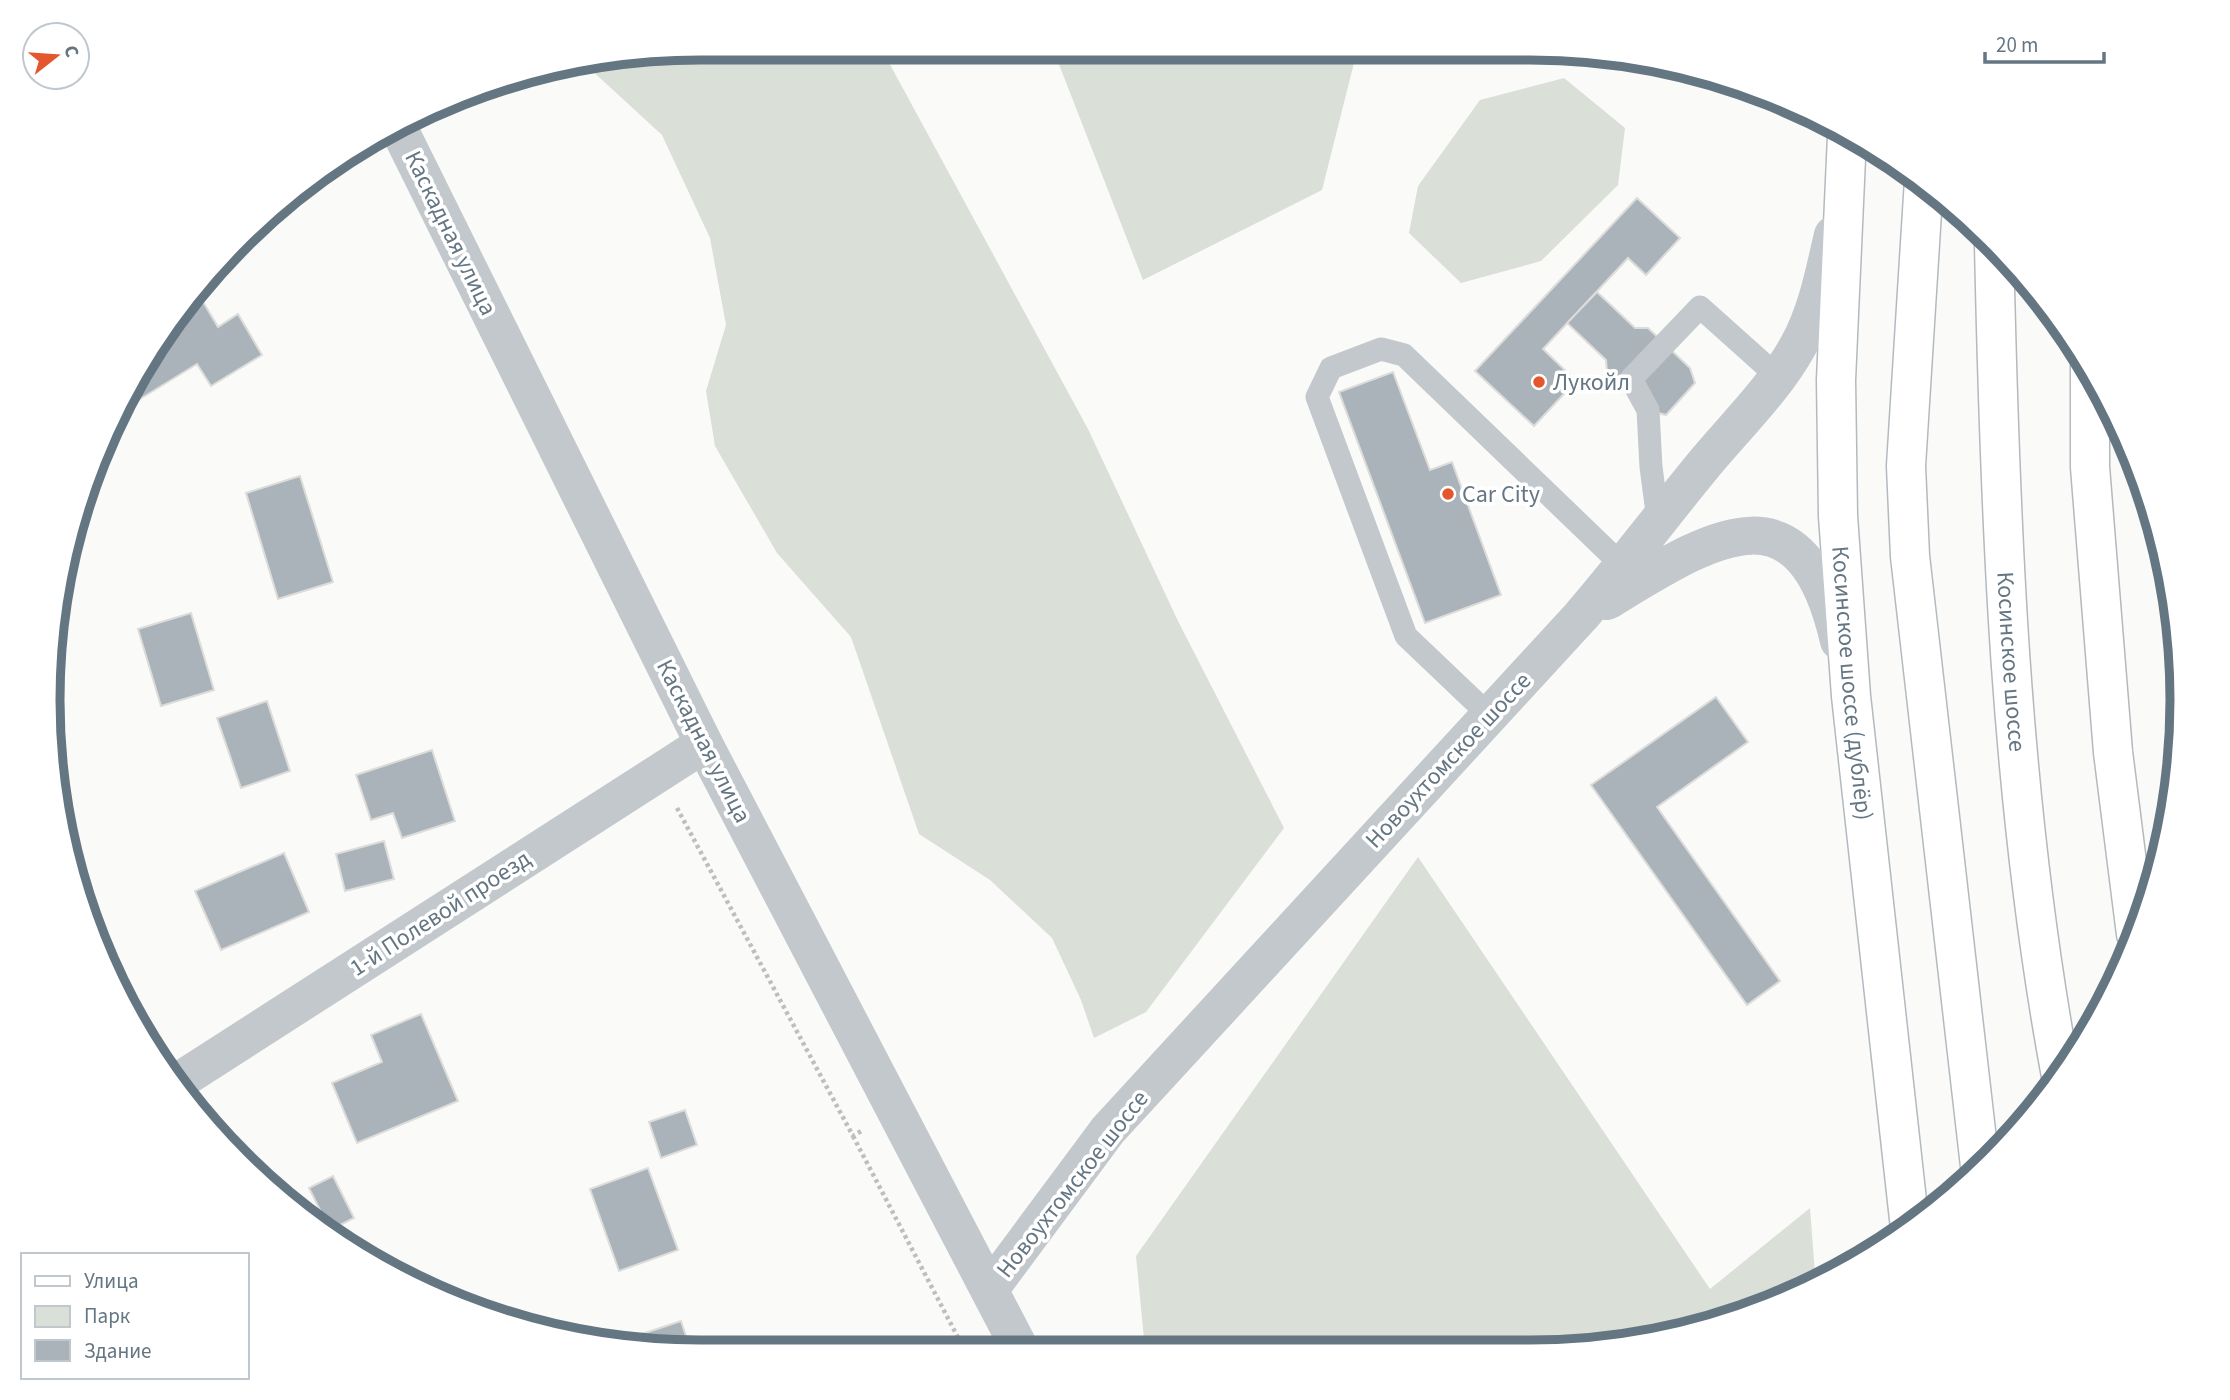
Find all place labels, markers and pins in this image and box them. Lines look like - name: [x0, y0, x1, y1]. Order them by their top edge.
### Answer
- place label: Лукойл: [1553, 365, 1630, 400]
- marker: Лукойл: [1531, 374, 1547, 390]
- place label: Car City: [1462, 477, 1540, 512]
- marker: Car City: [1440, 486, 1456, 502]

